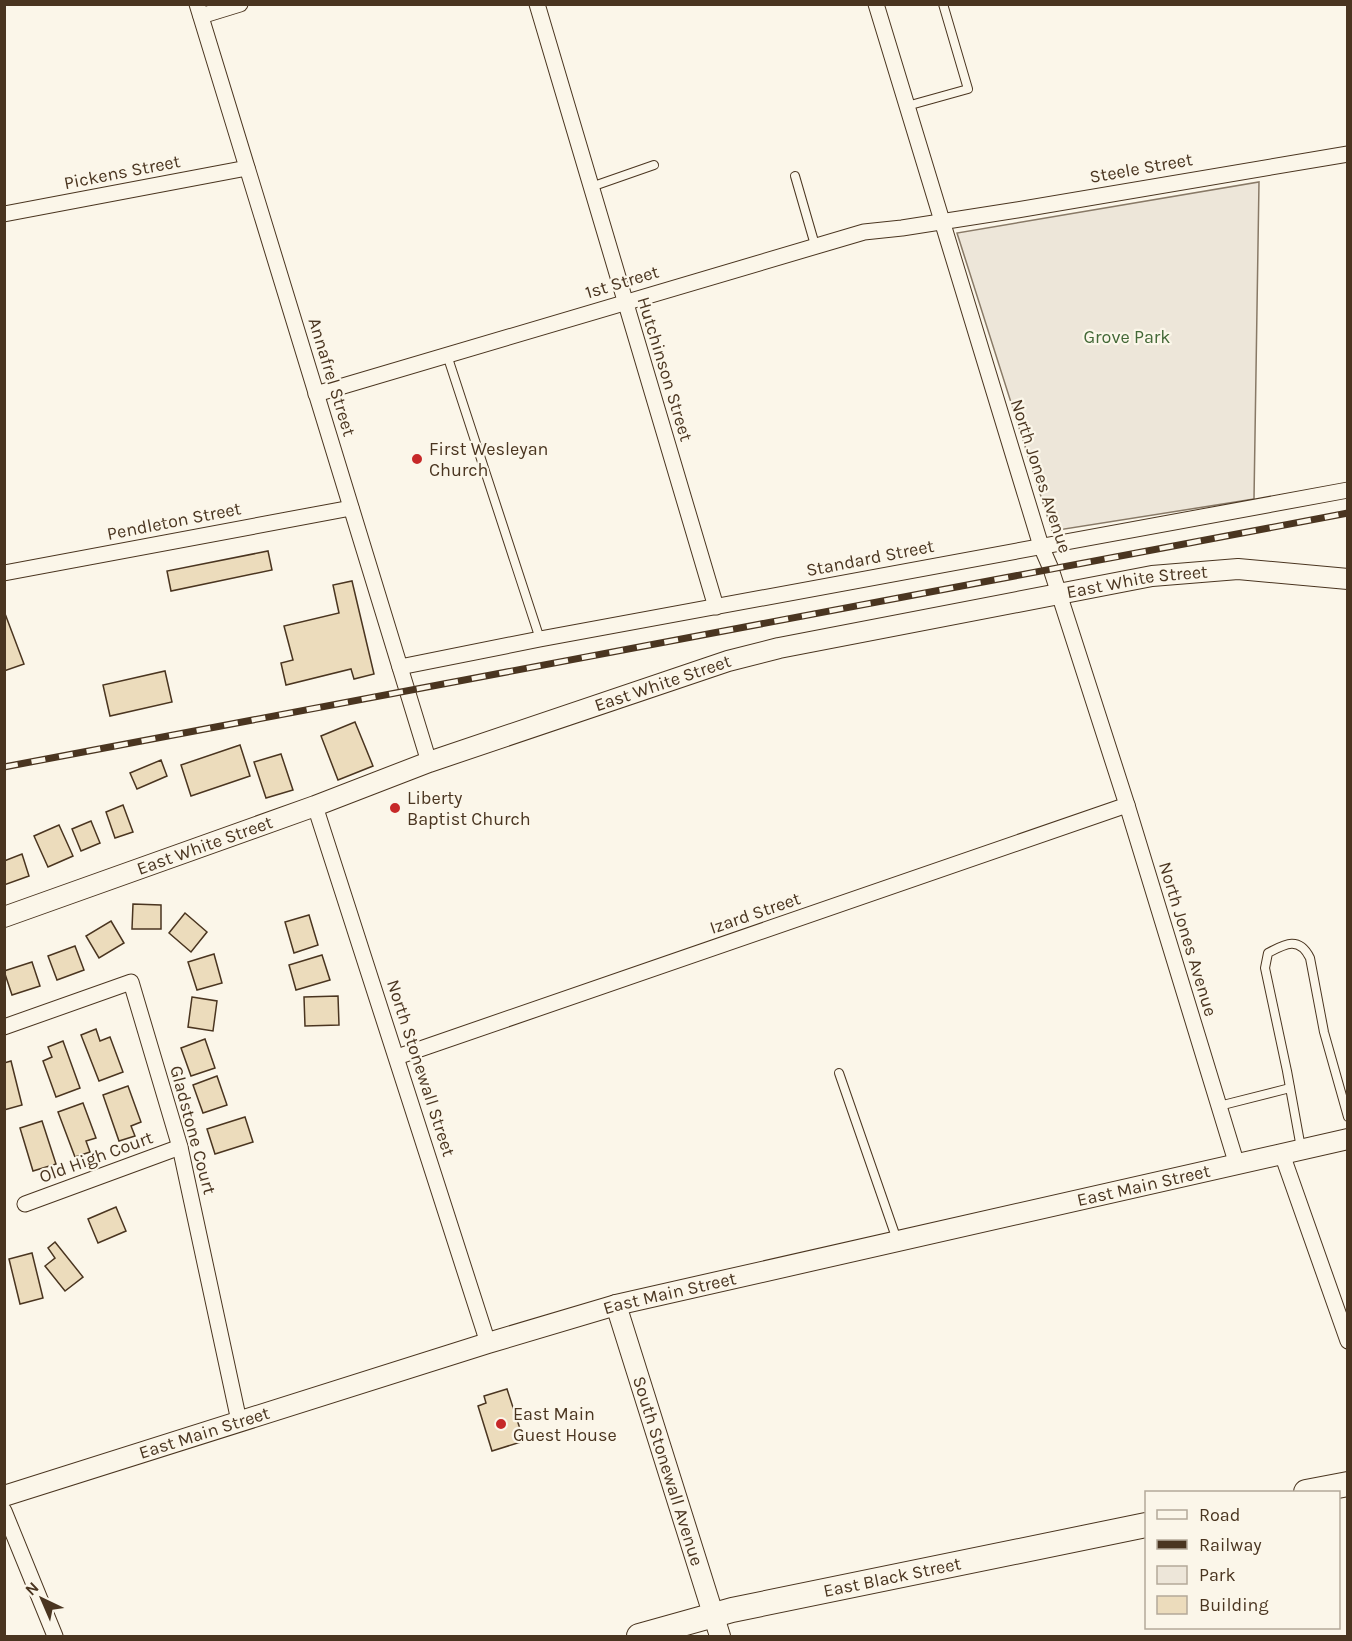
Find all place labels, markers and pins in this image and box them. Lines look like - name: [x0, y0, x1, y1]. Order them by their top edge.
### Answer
- place label: First Wesleyan Church: [429, 438, 548, 481]
- marker: First Wesleyan Church: [410, 452, 424, 466]
- place label: Liberty Baptist Church: [407, 787, 531, 830]
- marker: Liberty Baptist Church: [388, 801, 402, 815]
- place label: East Main Guest House: [513, 1403, 617, 1446]
- marker: East Main Guest House: [494, 1417, 508, 1431]

